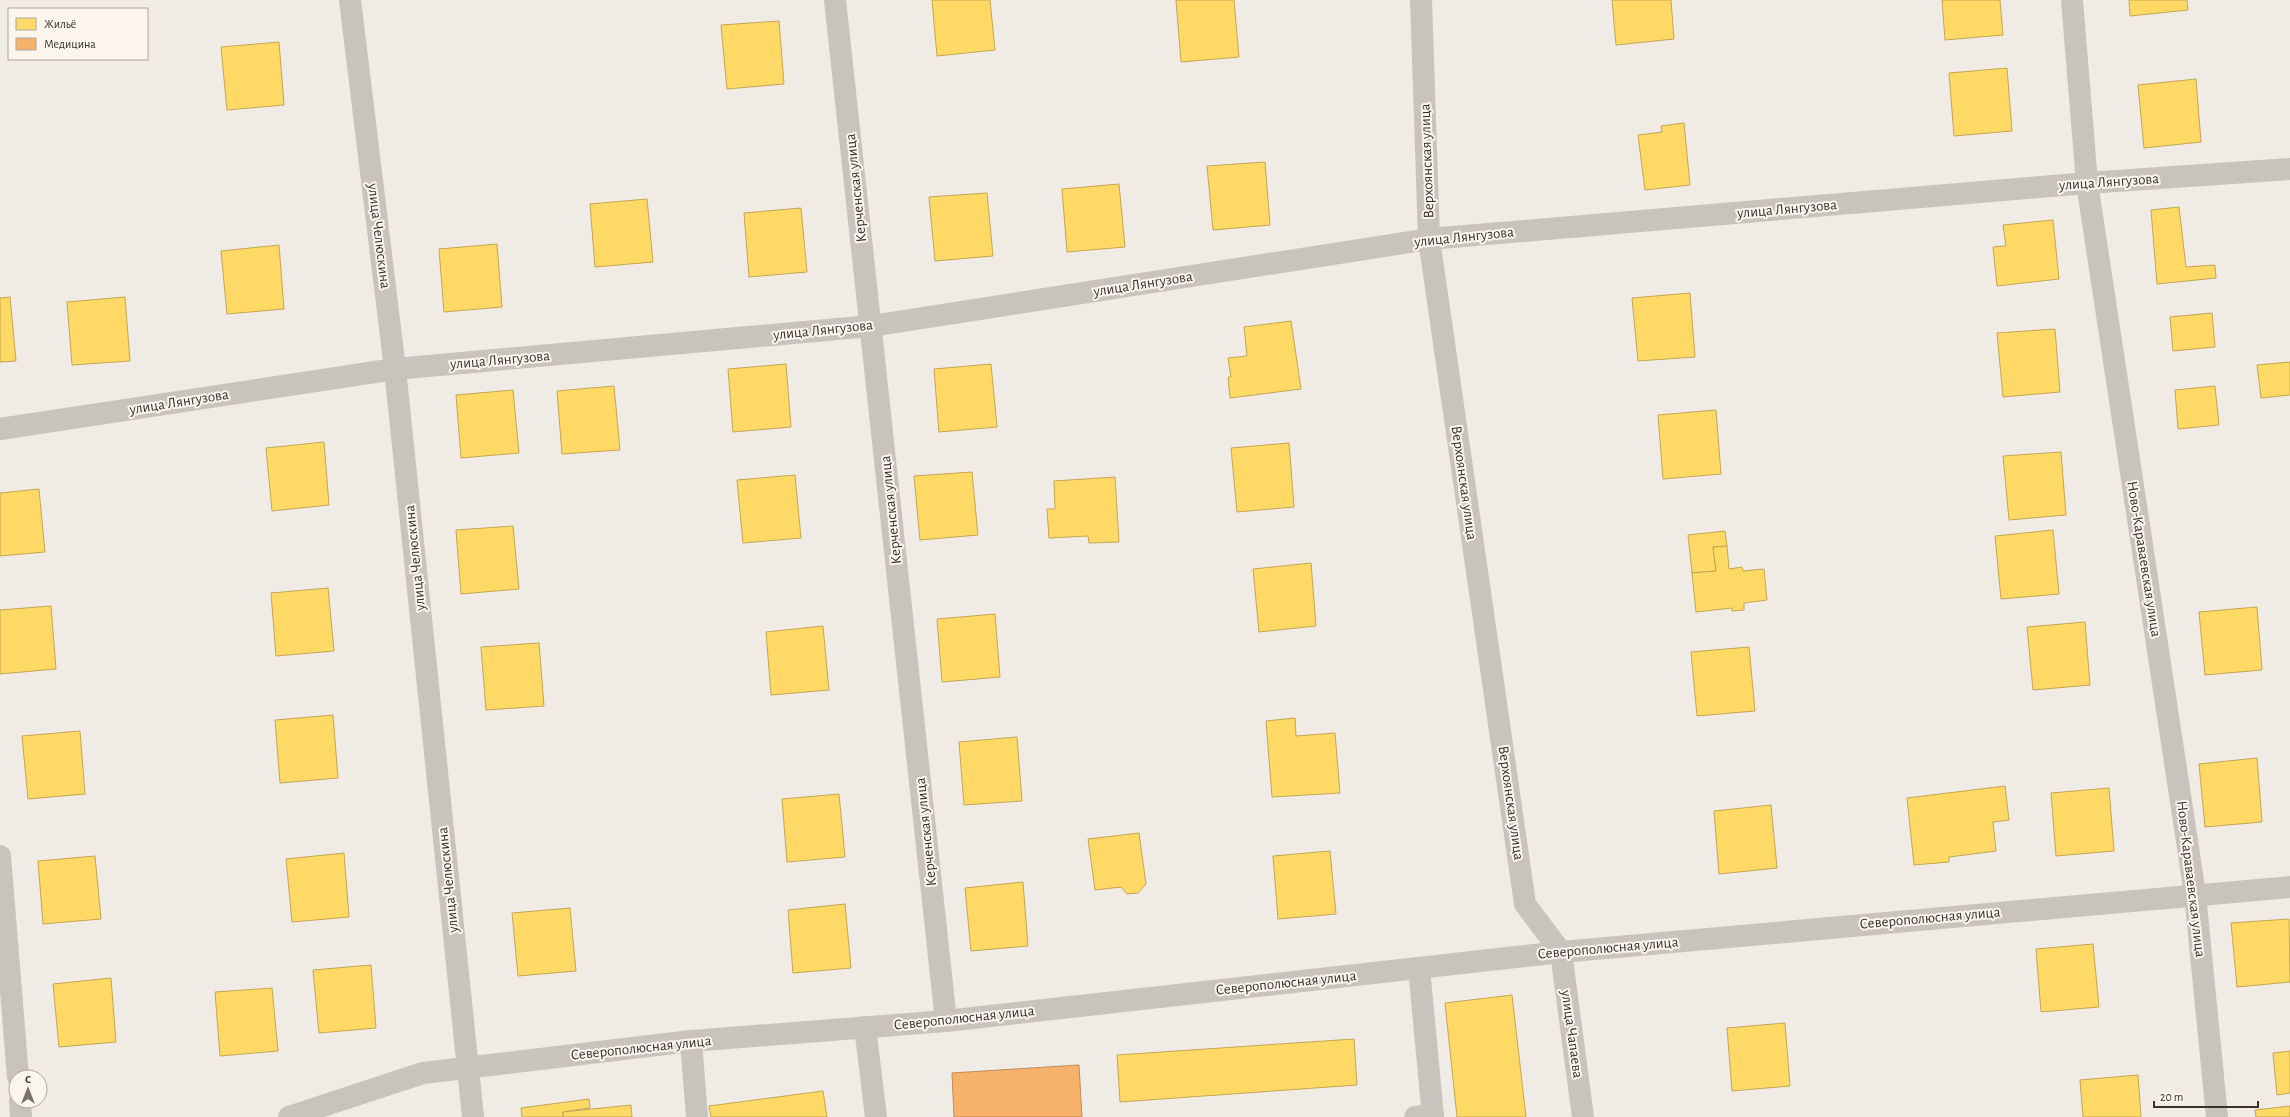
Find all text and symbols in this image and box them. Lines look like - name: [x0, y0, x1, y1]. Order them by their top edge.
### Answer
- legend: [8, 8, 148, 60]
- text: Жильё: [44, 18, 76, 30]
- text: Медицина: [44, 38, 96, 50]
- street label: Верхоянская улица: [1417, 103, 1437, 219]
- street label: Керченская улица: [843, 133, 869, 243]
- street label: улица Лянгузова: [2058, 171, 2160, 193]
- street label: улица Челюскина: [365, 181, 393, 290]
- street label: улица Лянгузова: [1735, 197, 1838, 221]
- street label: улица Лянгузова: [1412, 224, 1515, 250]
- street label: улица Лянгузова: [1091, 269, 1194, 299]
- street label: улица Лянгузова: [771, 317, 874, 343]
- street label: улица Лянгузова: [448, 348, 551, 372]
- street label: улица Лянгузова: [127, 387, 230, 417]
- street label: Верхоянская улица: [1449, 425, 1479, 541]
- street label: Керченская улица: [878, 455, 904, 565]
- street label: Ново-Караваевская улица: [2124, 480, 2164, 638]
- street label: улица Челюскина: [402, 504, 428, 613]
- street label: Верхоянская улица: [1496, 745, 1526, 861]
- street label: Керченская улица: [913, 777, 939, 887]
- street label: Ново-Караваевская улица: [2174, 800, 2208, 958]
- street label: улица Челюскина: [435, 826, 461, 935]
- street label: Северополюсная улица: [1859, 904, 2001, 932]
- street label: Северополюсная улица: [1537, 934, 1679, 962]
- street label: Северополюсная улица: [1215, 968, 1357, 998]
- street label: улица Чапаева: [1558, 988, 1586, 1079]
- street label: Северополюсная улица: [893, 1003, 1035, 1033]
- street label: Северополюсная улица: [570, 1033, 712, 1063]
- north arrow: [8, 1069, 48, 1109]
- text: С: [25, 1074, 31, 1085]
- scale bar: [2154, 1083, 2258, 1109]
- text: 20 m: [2160, 1091, 2183, 1103]

